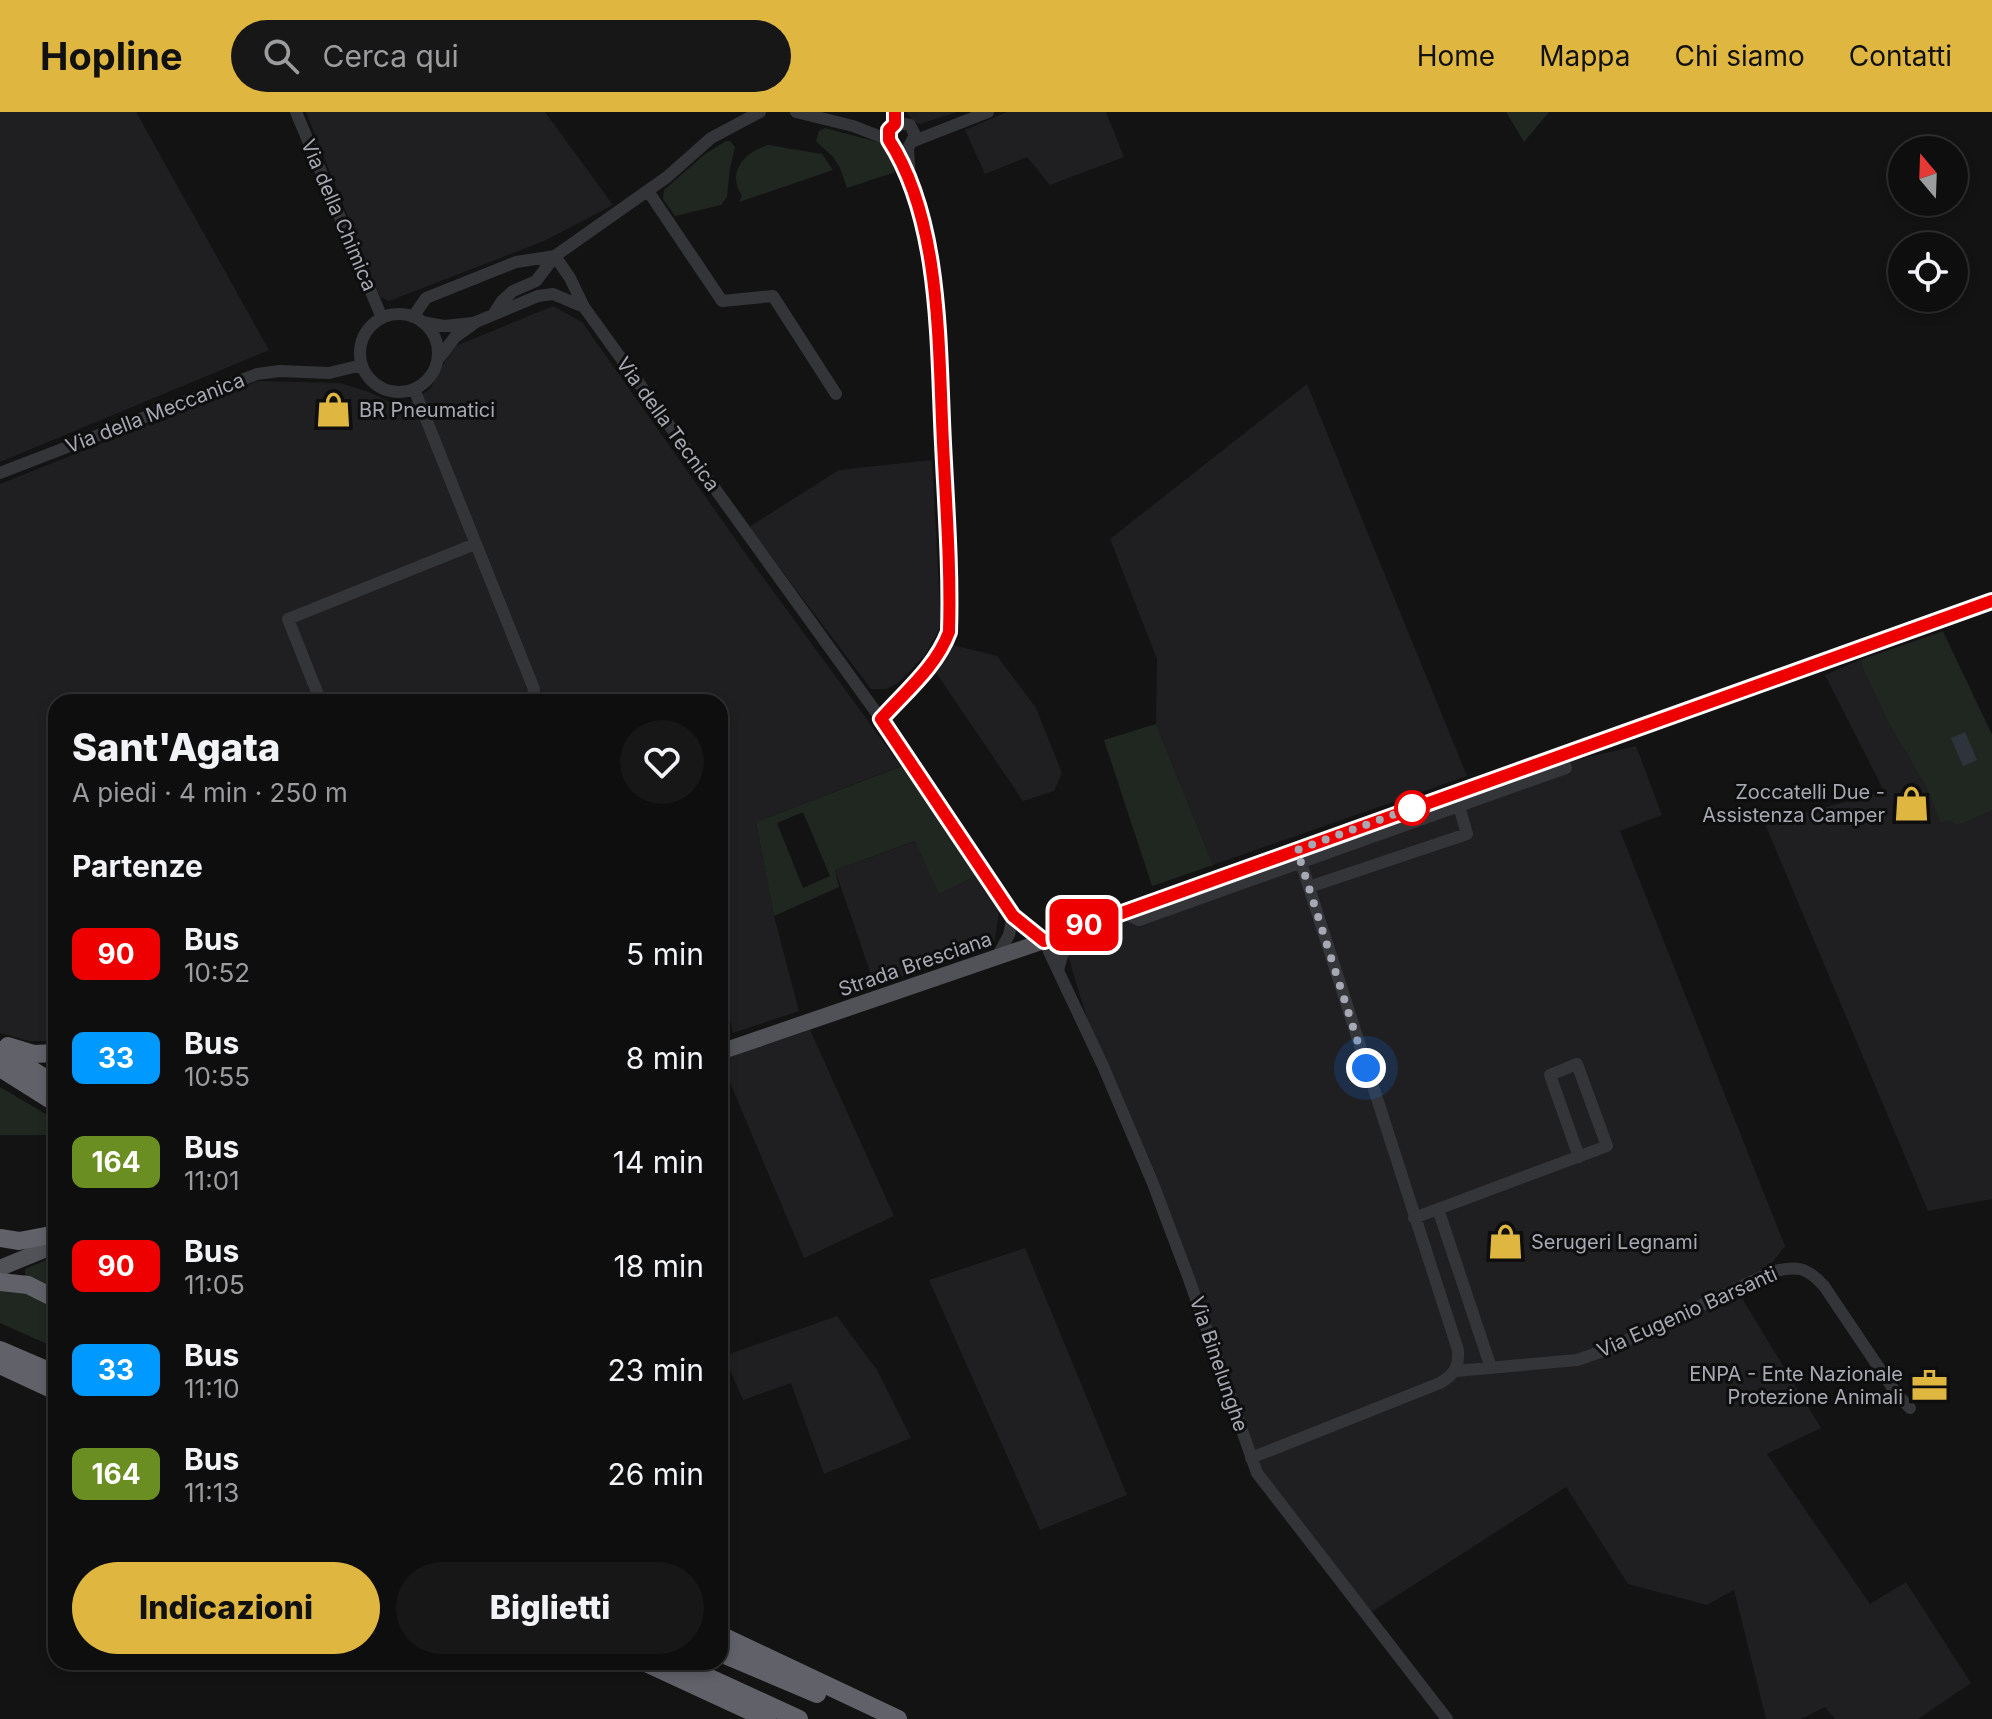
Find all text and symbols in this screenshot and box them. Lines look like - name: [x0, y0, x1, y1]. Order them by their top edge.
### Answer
- search box: [231, 20, 791, 92]
- text: Hopline: [40, 33, 183, 79]
- icon: search: [259, 34, 303, 78]
- text: Cerca qui: [323, 38, 459, 74]
- text: Home: [1417, 39, 1495, 73]
- text: Mappa: [1539, 39, 1631, 73]
- text: Chi siamo: [1675, 39, 1805, 73]
- text: Contatti: [1849, 39, 1952, 73]
- street label: Via della Chimica: [296, 136, 382, 294]
- north arrow: [1888, 136, 1968, 216]
- map controls: [1888, 136, 1968, 312]
- button: locate: [1888, 232, 1968, 312]
- street label: Via della Tecnica: [611, 352, 725, 496]
- street label: Via della Meccanica: [62, 368, 248, 458]
- shop icon: BR Pneumatici: [314, 391, 352, 429]
- place label: BR Pneumatici: [359, 398, 495, 422]
- button: heart: [620, 720, 704, 804]
- text: Sant'Agata: [72, 724, 280, 770]
- text: A piedi · 4 min · 250 m: [72, 777, 348, 808]
- place label: Zoccatelli Due - Assistenza Camper: [1702, 780, 1885, 827]
- shop icon: Zoccatelli Due - Assistenza Camper: [1892, 785, 1930, 823]
- unlabelled marker: [1395, 791, 1429, 825]
- text: Partenze: [72, 848, 203, 884]
- line badge: 90: [1048, 899, 1120, 951]
- text: 90: [1065, 908, 1103, 942]
- text: Bus: [184, 921, 239, 957]
- street label: Strada Bresciana: [835, 927, 995, 1001]
- text: 5 min: [626, 936, 704, 972]
- text: 90: [97, 937, 135, 971]
- text: 10:52: [184, 957, 250, 988]
- text: Bus: [184, 1025, 239, 1061]
- text: 8 min: [626, 1040, 704, 1076]
- text: 33: [98, 1041, 134, 1075]
- your location: [1346, 1048, 1386, 1088]
- text: 10:55: [184, 1061, 250, 1092]
- text: Bus: [184, 1129, 239, 1165]
- text: 14 min: [613, 1144, 704, 1180]
- text: 164: [91, 1145, 141, 1179]
- text: 11:01: [184, 1165, 240, 1196]
- shop icon: Serugeri Legnami: [1486, 1223, 1524, 1261]
- place label: Serugeri Legnami: [1531, 1230, 1698, 1254]
- text: Bus: [184, 1233, 239, 1269]
- text: 18 min: [614, 1248, 704, 1284]
- text: 90: [97, 1249, 135, 1283]
- street label: Via Eugenio Barsanti: [1593, 1262, 1781, 1362]
- text: 11:05: [184, 1269, 245, 1300]
- street label: Via Binelunghe: [1185, 1293, 1253, 1435]
- text: Bus: [184, 1337, 239, 1373]
- text: 23 min: [607, 1352, 704, 1388]
- text: 33: [98, 1353, 134, 1387]
- place label: ENPA - Ente Nazionale Protezione Animali: [1689, 1362, 1903, 1409]
- office icon: ENPA - Ente Nazionale Protezione Animali: [1910, 1366, 1948, 1404]
- text: 11:10: [184, 1373, 240, 1404]
- text: Bus: [184, 1441, 239, 1477]
- text: 26 min: [607, 1456, 704, 1492]
- text: 164: [91, 1457, 141, 1491]
- text: 11:13: [184, 1477, 239, 1508]
- button: Indicazioni: [72, 1562, 380, 1654]
- button: Biglietti: [396, 1562, 704, 1654]

